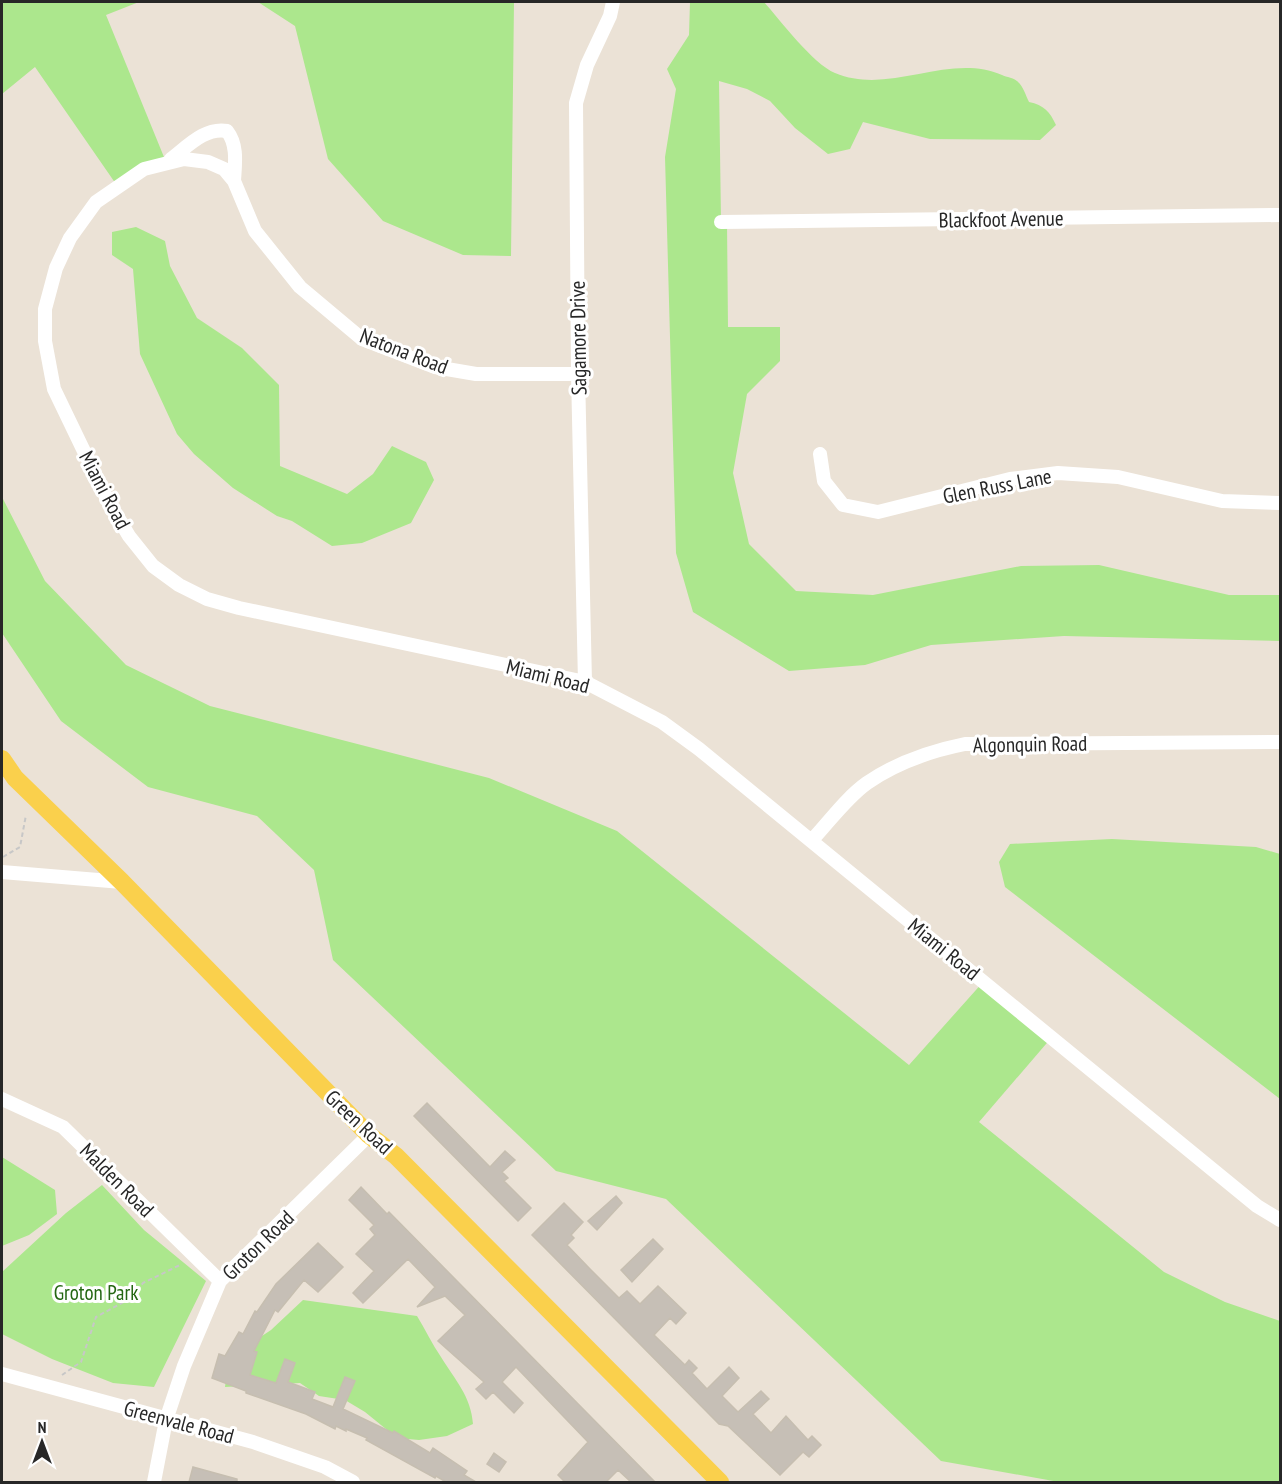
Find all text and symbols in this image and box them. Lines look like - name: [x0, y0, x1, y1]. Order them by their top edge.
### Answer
- street label: Blackfoot Avenue: [938, 204, 1064, 234]
- street label: Sagamore Drive: [564, 280, 592, 396]
- street label: Natona Road: [356, 322, 452, 380]
- street label: Miami Road: [73, 446, 137, 534]
- street label: Glen Russ Lane: [940, 462, 1054, 510]
- street label: Miami Road: [504, 653, 592, 699]
- street label: Algonquin Road: [973, 730, 1087, 758]
- street label: Miami Road: [903, 912, 985, 986]
- street label: Green Road: [320, 1084, 398, 1160]
- street label: Malden Road: [74, 1137, 160, 1223]
- street label: Groton Road: [216, 1204, 300, 1286]
- park label: Groton Park: [54, 1279, 138, 1306]
- street label: Greenvale Road: [121, 1394, 237, 1450]
- north arrow: [12, 1412, 72, 1472]
- text: N: [38, 1417, 46, 1437]

